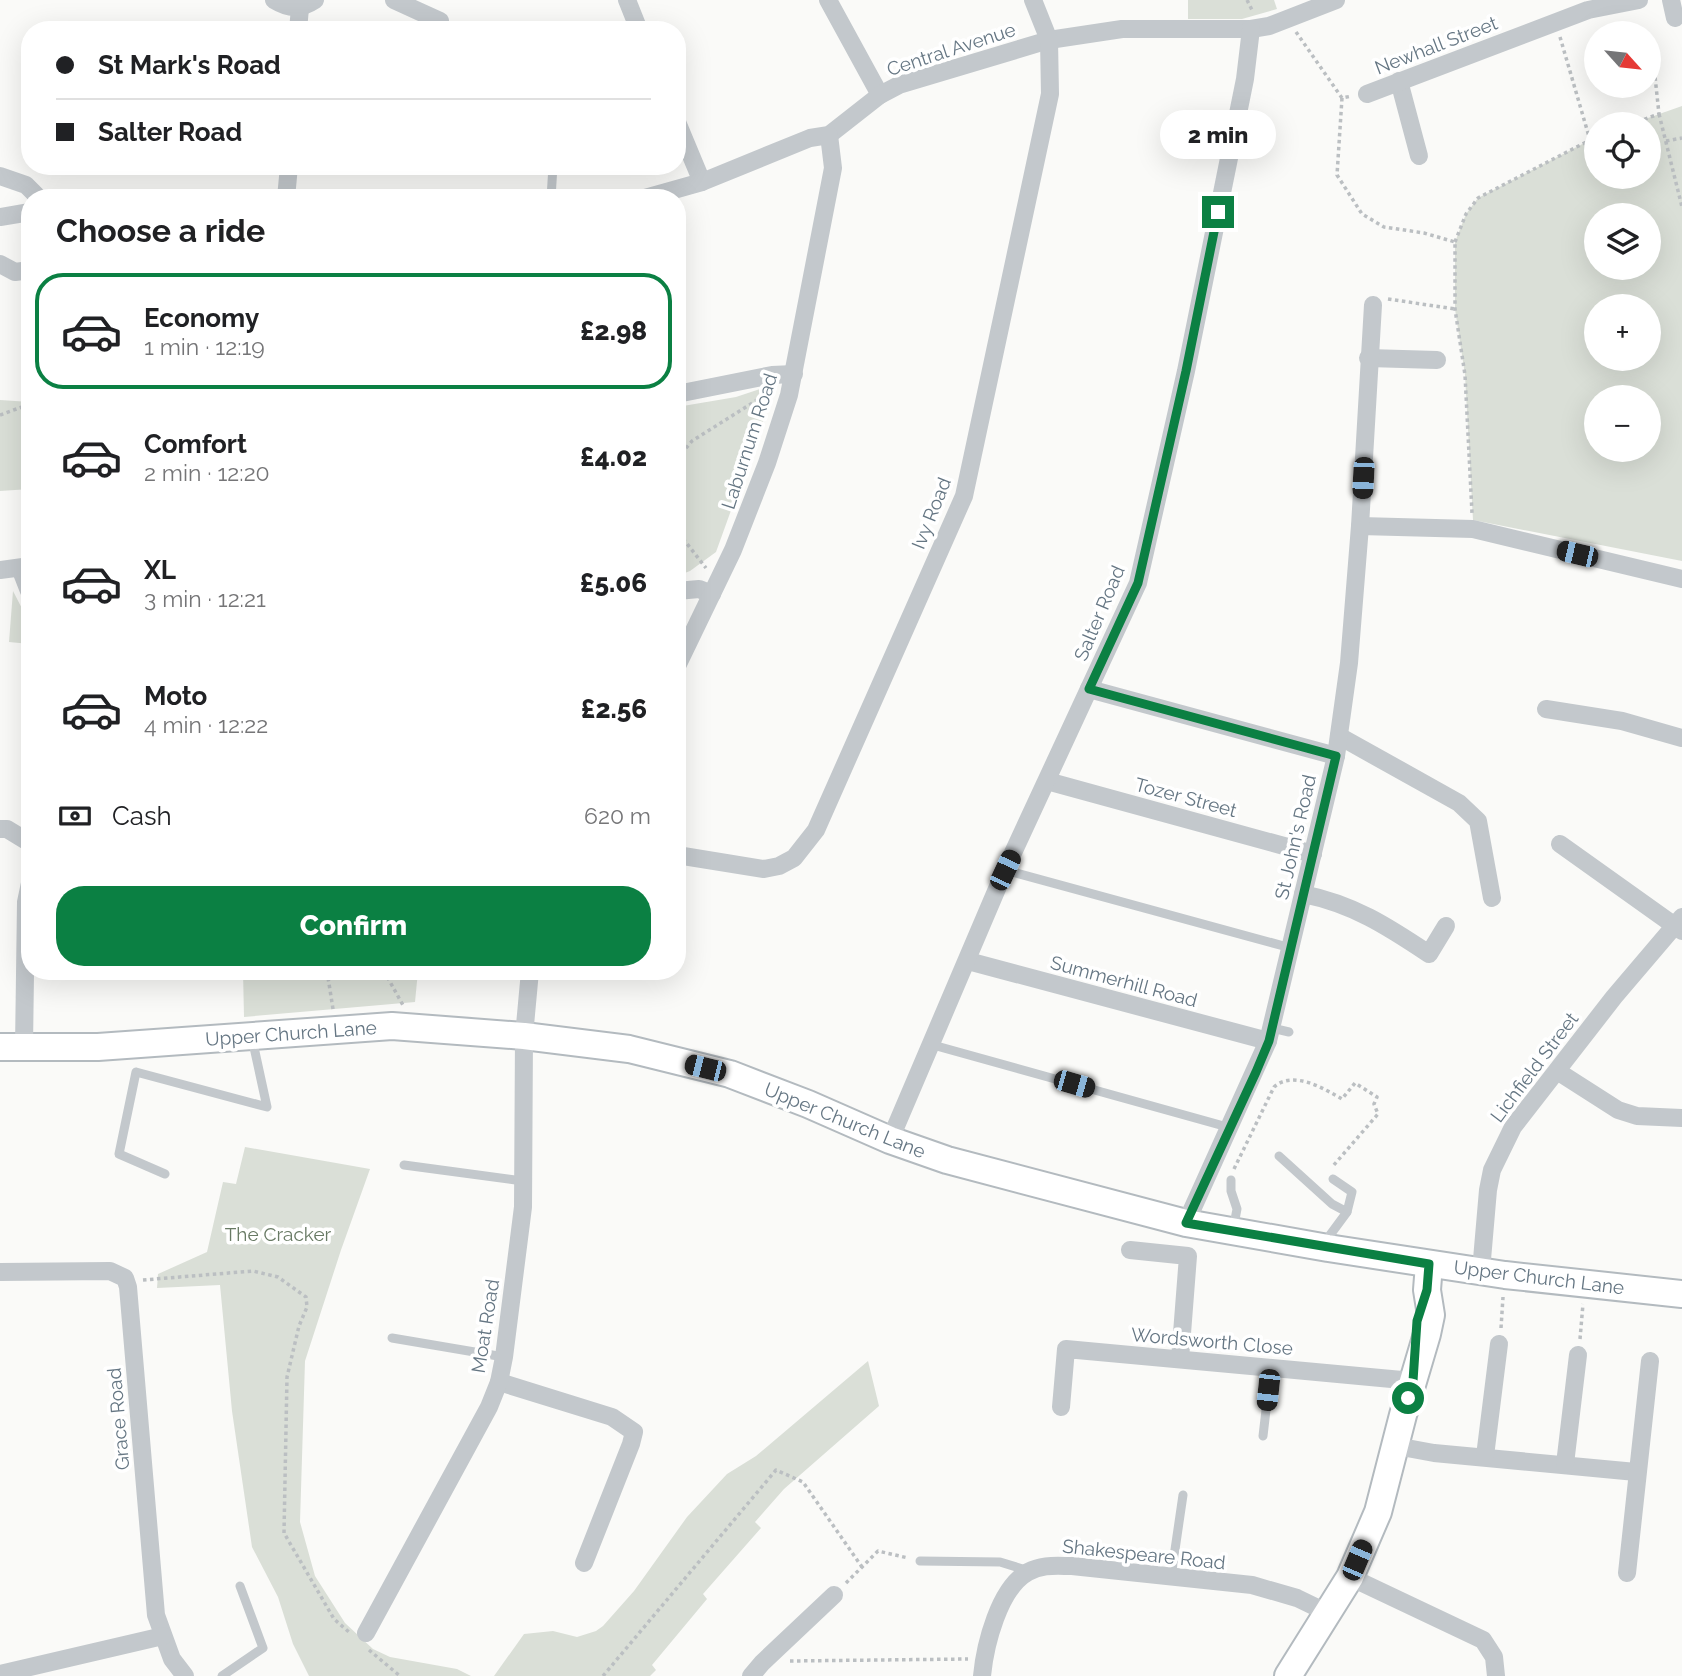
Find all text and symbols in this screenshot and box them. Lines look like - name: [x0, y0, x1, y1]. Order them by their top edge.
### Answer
- street label: Newhall Street: [1372, 11, 1501, 78]
- street label: Central Avenue: [884, 18, 1018, 80]
- north arrow: [1584, 21, 1661, 98]
- map controls: [1584, 21, 1661, 462]
- text: St Mark's Road: [98, 50, 281, 80]
- callout: 2 min: [1160, 110, 1276, 160]
- button: locate: [1584, 112, 1661, 189]
- text: Salter Road: [98, 117, 242, 147]
- text: 2 min: [1188, 121, 1248, 148]
- route end: [1202, 196, 1234, 228]
- button: layers: [1584, 203, 1661, 280]
- text: Choose a ride: [56, 212, 265, 249]
- button: +: [1584, 294, 1661, 371]
- icon: car: [60, 300, 123, 363]
- text: Economy: [144, 303, 259, 333]
- text: £2.98: [580, 316, 647, 346]
- text: 1 min · 12:19: [144, 333, 265, 360]
- street label: Laburnum Road: [717, 370, 781, 512]
- button: −: [1584, 385, 1661, 462]
- icon: car: [60, 426, 123, 489]
- text: Comfort: [144, 429, 247, 459]
- text: £4.02: [580, 442, 647, 472]
- car: [1352, 456, 1375, 500]
- text: 2 min · 12:20: [144, 459, 270, 486]
- street label: Ivy Road: [907, 474, 955, 552]
- car: [1555, 539, 1600, 569]
- icon: car: [60, 552, 123, 615]
- text: XL: [144, 555, 176, 585]
- street label: Salter Road: [1069, 562, 1129, 664]
- text: £5.06: [580, 568, 647, 598]
- text: 3 min · 12:21: [144, 585, 266, 612]
- icon: car: [60, 678, 123, 741]
- text: Moto: [144, 681, 207, 711]
- text: £2.56: [581, 694, 647, 724]
- text: 4 min · 12:22: [144, 711, 268, 738]
- street label: St John's Road: [1270, 772, 1320, 902]
- street label: Tozer Street: [1133, 773, 1240, 821]
- icon: cash: [56, 797, 94, 835]
- text: Cash: [112, 801, 172, 831]
- text: 620 m: [584, 802, 651, 829]
- car: [987, 847, 1024, 893]
- button: Confirm: [56, 886, 651, 966]
- street label: Summerhill Road: [1048, 951, 1200, 1011]
- street label: Lichfield Street: [1486, 1007, 1583, 1126]
- street label: Upper Church Lane: [205, 1016, 377, 1050]
- car: [683, 1053, 728, 1083]
- car: [1051, 1068, 1098, 1100]
- street label: Upper Church Lane: [761, 1078, 929, 1162]
- park label: The Cracker: [225, 1223, 332, 1245]
- street label: Upper Church Lane: [1452, 1256, 1626, 1298]
- street label: Moat Road: [467, 1277, 503, 1375]
- street label: Wordsworth Close: [1130, 1323, 1294, 1359]
- street label: Grace Road: [103, 1367, 133, 1471]
- car: [1256, 1368, 1281, 1412]
- route start: [1392, 1382, 1424, 1414]
- street label: Shakespeare Road: [1061, 1534, 1227, 1574]
- car: [1340, 1537, 1375, 1583]

